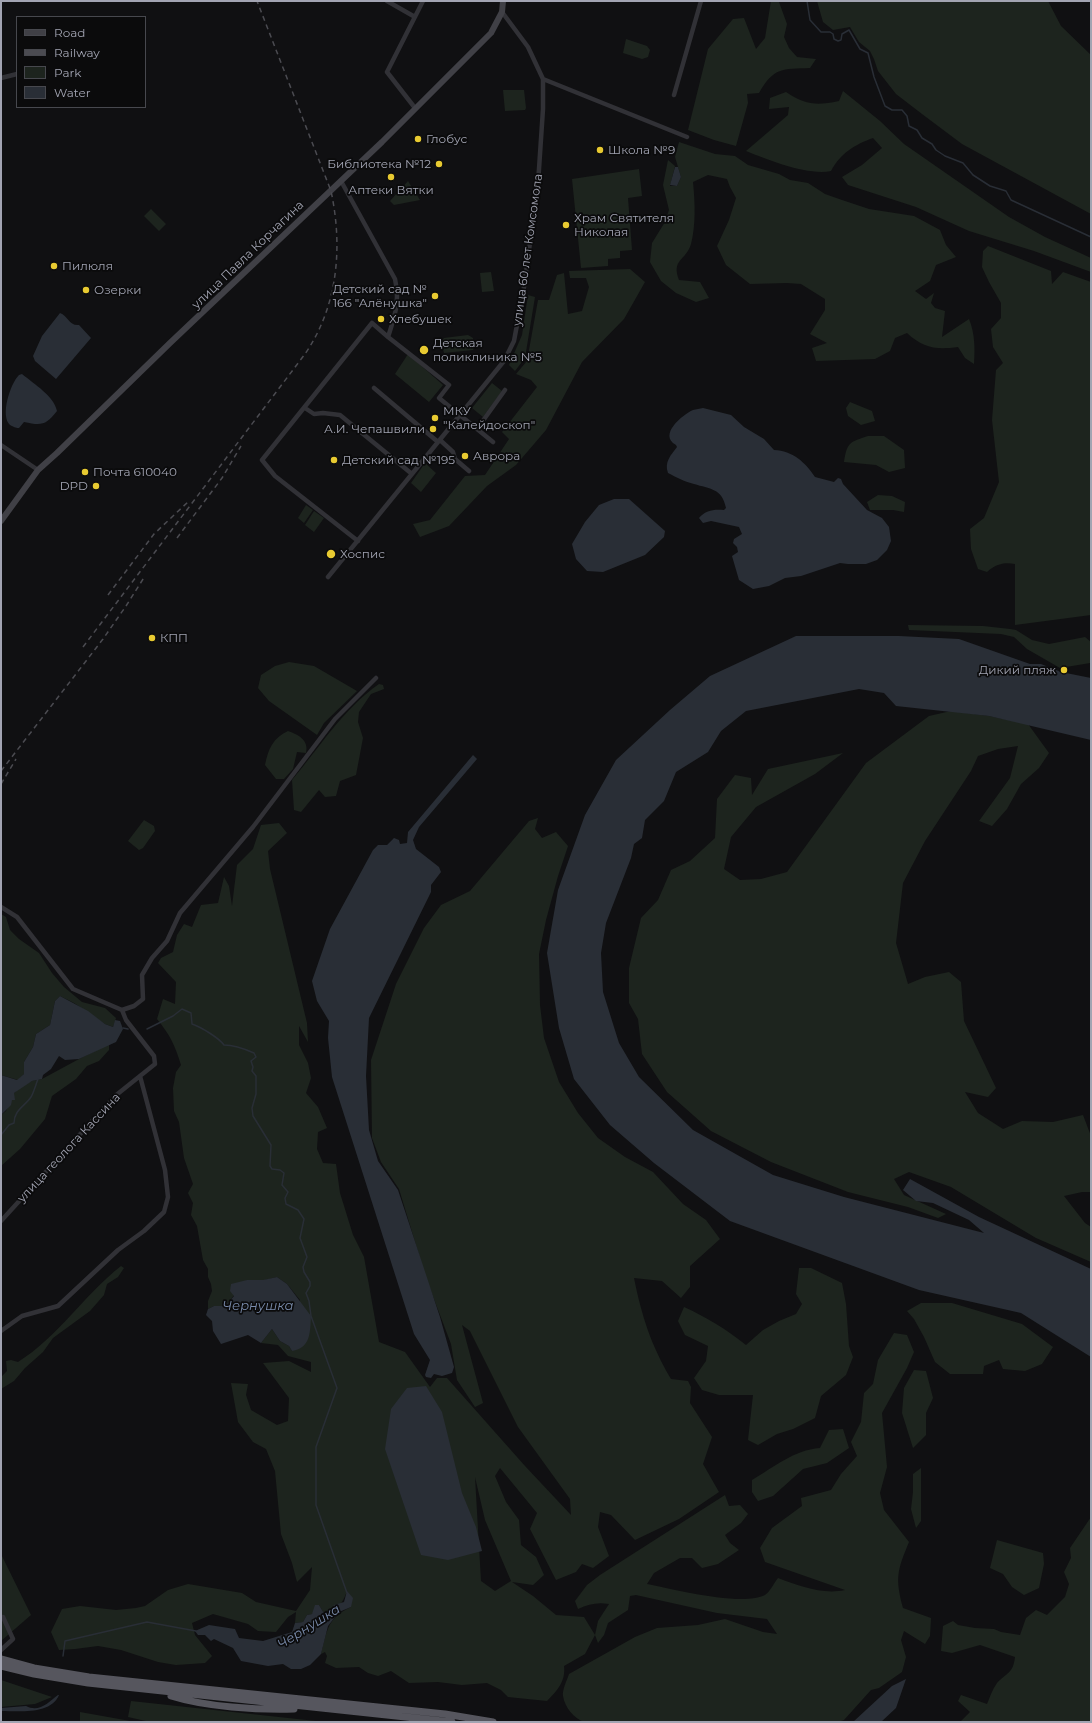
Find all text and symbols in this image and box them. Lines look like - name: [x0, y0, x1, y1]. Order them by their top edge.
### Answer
- legend: [16, 16, 146, 108]
- text: Road: [54, 25, 85, 40]
- text: Railway: [54, 45, 100, 60]
- text: Park: [54, 65, 81, 80]
- text: Water: [54, 85, 90, 100]
- place label: Глобус: [426, 132, 467, 146]
- marker: Глобус: [413, 134, 423, 144]
- place label: Школа №9: [608, 143, 675, 157]
- marker: Школа №9: [595, 145, 605, 155]
- place label: Библиотека №12: [327, 157, 431, 171]
- marker: Библиотека №12: [434, 159, 444, 169]
- marker: Аптеки Вятки: [386, 172, 396, 182]
- street label: улица 60 лет Комсомола: [510, 173, 546, 327]
- place label: Аптеки Вятки: [348, 183, 434, 197]
- street label: улица Павла Корчагина: [189, 198, 307, 312]
- place label: Храм Святителя Николая: [574, 211, 674, 239]
- marker: Храм Святителя Николая: [561, 220, 571, 230]
- place label: Пилюля: [62, 259, 113, 273]
- marker: Пилюля: [49, 261, 59, 271]
- place label: Детский сад № 166 "Алёнушка": [333, 282, 427, 310]
- place label: Озерки: [94, 283, 141, 297]
- marker: Озерки: [81, 285, 91, 295]
- marker: Детский сад № 166 "Алёнушка": [430, 291, 440, 301]
- place label: Хлебушек: [389, 312, 452, 326]
- marker: Хлебушек: [376, 314, 386, 324]
- place label: Детская поликлиника №5: [433, 336, 542, 364]
- marker: Детская поликлиника №5: [418, 344, 430, 356]
- place label: МКУ "Калейдоскоп": [443, 404, 535, 432]
- marker: МКУ "Калейдоскоп": [430, 413, 440, 423]
- place label: А.И. Чепашвили: [324, 422, 425, 436]
- marker: А.И. Чепашвили: [428, 424, 438, 434]
- place label: Аврора: [473, 449, 520, 463]
- marker: Аврора: [460, 451, 470, 461]
- place label: Детский сад №195: [342, 453, 455, 467]
- marker: Детский сад №195: [329, 455, 339, 465]
- place label: Почта 610040: [93, 465, 177, 479]
- marker: Почта 610040: [80, 467, 90, 477]
- place label: DPD: [60, 479, 88, 493]
- marker: DPD: [91, 481, 101, 491]
- place label: Хоспис: [340, 547, 385, 561]
- marker: Хоспис: [325, 548, 337, 560]
- place label: КПП: [160, 631, 188, 645]
- marker: КПП: [147, 633, 157, 643]
- place label: Дикий пляж: [979, 663, 1056, 677]
- marker: Дикий пляж: [1059, 665, 1069, 675]
- street label: улица геолога Кассина: [15, 1090, 123, 1206]
- water label: Чернушка: [223, 1298, 293, 1314]
- water label: Чернушка: [275, 1602, 343, 1652]

